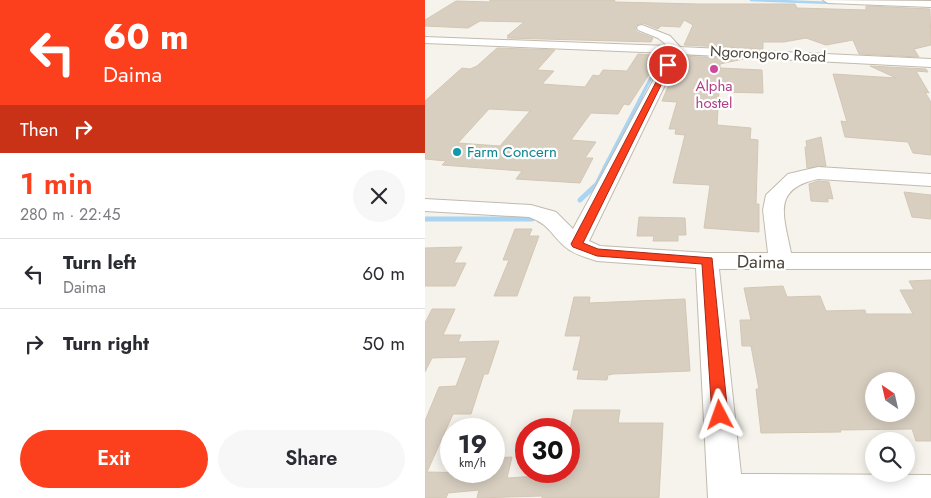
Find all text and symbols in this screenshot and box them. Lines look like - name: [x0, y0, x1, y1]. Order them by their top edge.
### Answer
- text: 60 m: [103, 12, 189, 62]
- icon: left: [20, 20, 85, 85]
- street label: Ngorongoro Road: [709, 40, 827, 68]
- pin: [647, 44, 689, 86]
- icon: arrive: [654, 51, 682, 79]
- text: Daima: [103, 58, 162, 90]
- marker: Alpha hostel: [708, 63, 720, 75]
- place label: Alpha hostel: [696, 75, 733, 114]
- icon: right: [69, 115, 97, 143]
- text: Then: [20, 116, 59, 143]
- place label: Farm Concern: [467, 141, 557, 163]
- marker: Farm Concern: [451, 146, 463, 158]
- text: 1 min: [20, 162, 93, 205]
- button: close: [353, 170, 405, 222]
- text: 280 m · 22:45: [20, 203, 120, 226]
- text: Turn left: [63, 249, 136, 276]
- street label: Daima: [737, 249, 785, 275]
- icon: left: [20, 260, 48, 288]
- text: 60 m: [362, 260, 405, 287]
- text: Daima: [63, 276, 106, 299]
- icon: right: [20, 330, 48, 358]
- text: Turn right: [63, 330, 149, 357]
- text: 50 m: [362, 330, 405, 357]
- north arrow: [865, 372, 915, 422]
- map controls: [865, 372, 915, 482]
- position arrow: [693, 388, 745, 440]
- speed limit sign: 30: [515, 418, 580, 483]
- text: 19: [458, 426, 487, 462]
- button: Exit: [20, 430, 208, 488]
- button: Share: [218, 430, 405, 488]
- button: search: [865, 432, 915, 482]
- text: km/h: [459, 454, 486, 472]

